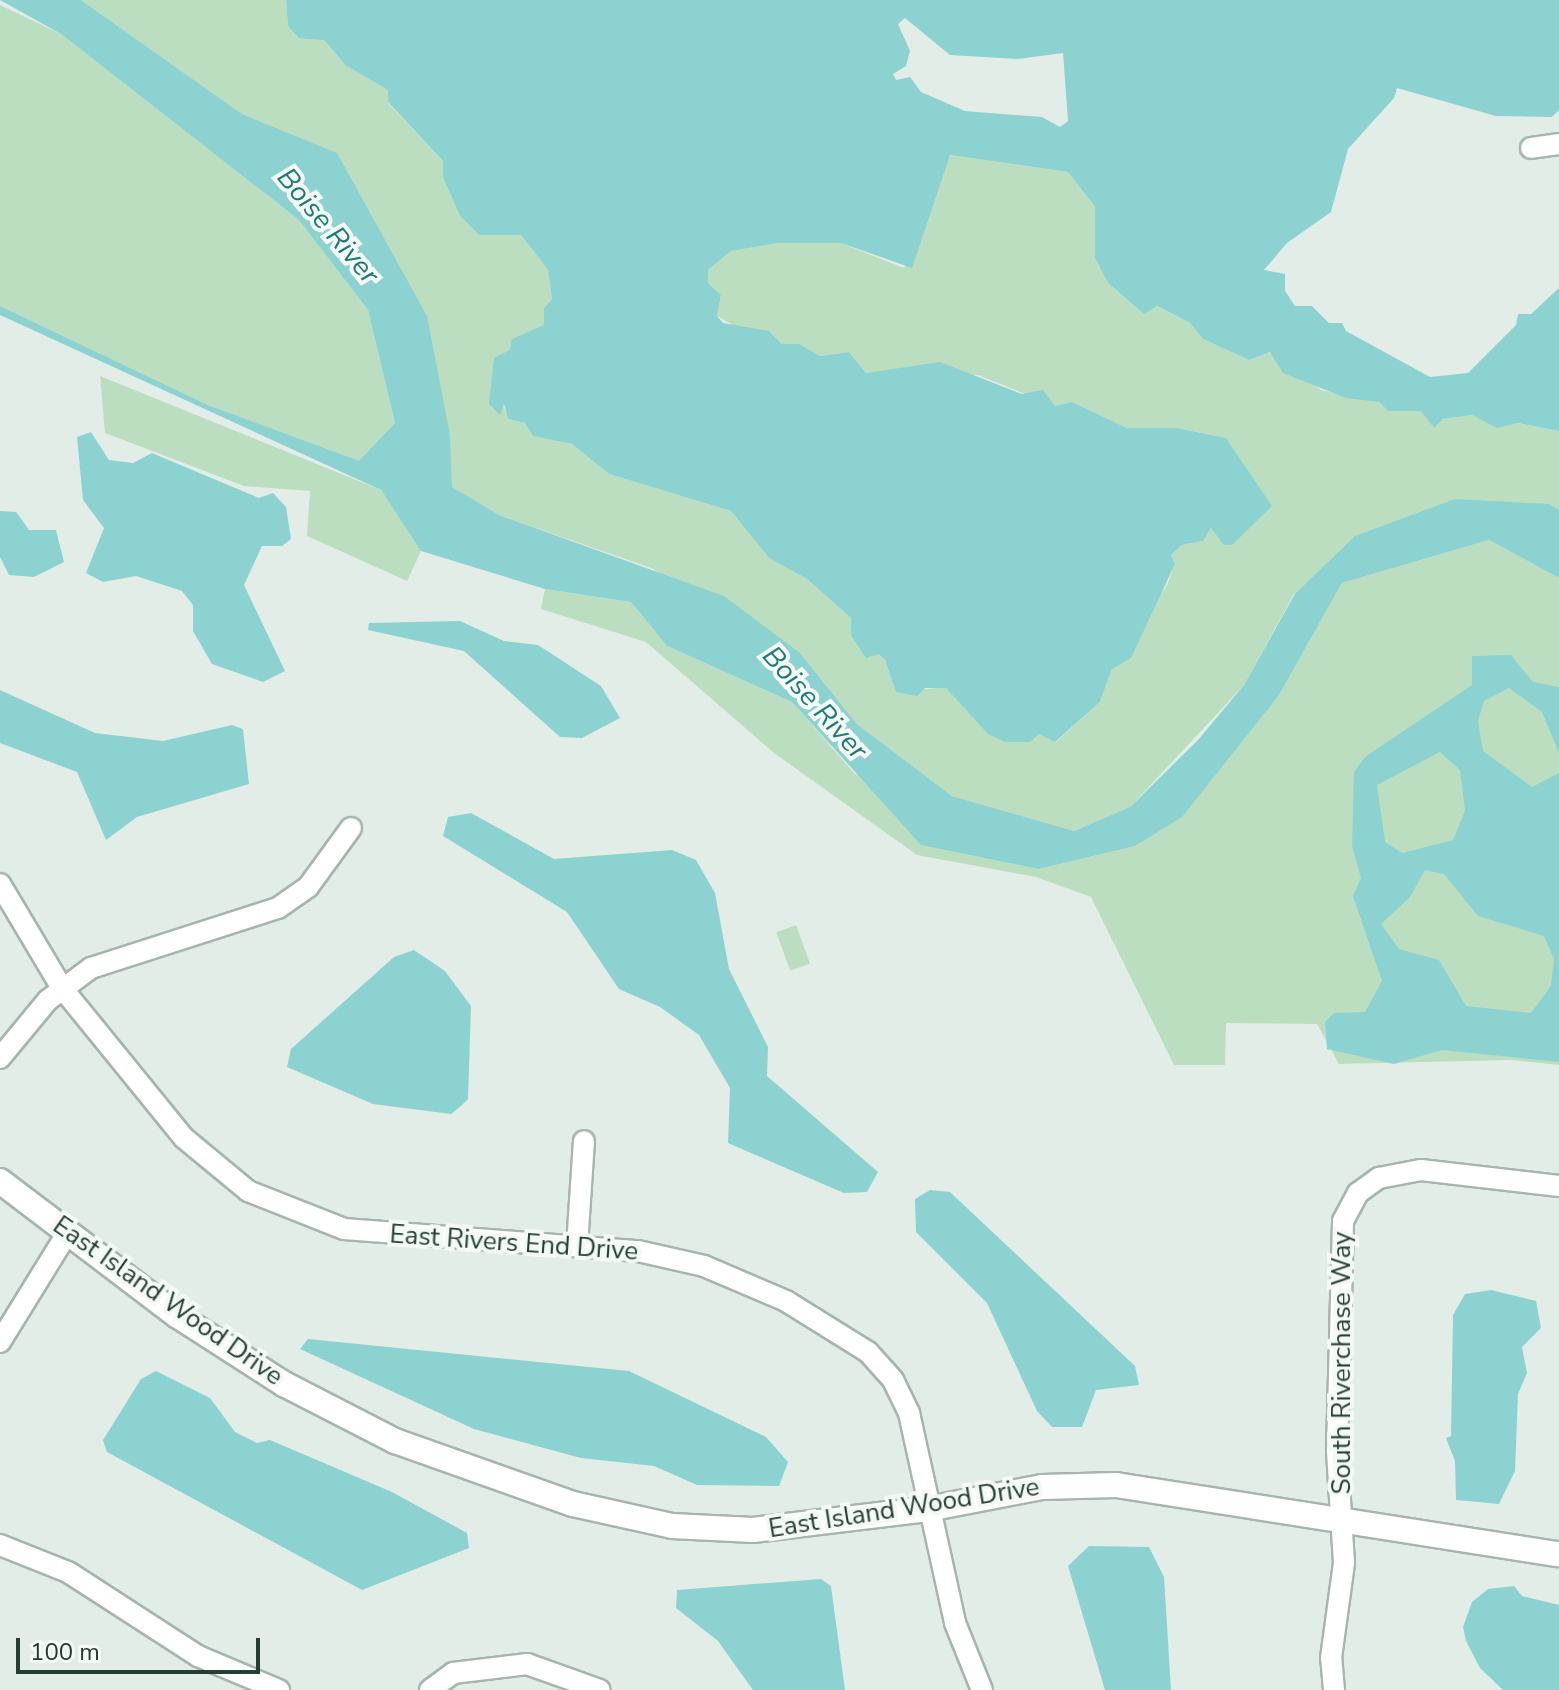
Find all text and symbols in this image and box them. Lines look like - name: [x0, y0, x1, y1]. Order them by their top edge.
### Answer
- water label: Boise River: [270, 161, 386, 291]
- water label: Boise River: [755, 639, 875, 767]
- street label: East Island Wood Drive: [47, 1210, 289, 1392]
- street label: East Rivers End Drive: [389, 1219, 639, 1267]
- street label: South Riverchase Way: [1326, 1232, 1358, 1494]
- street label: East Island Wood Drive: [766, 1471, 1042, 1545]
- scale bar: [20, 1622, 264, 1672]
- text: 100 m: [30, 1636, 100, 1668]

